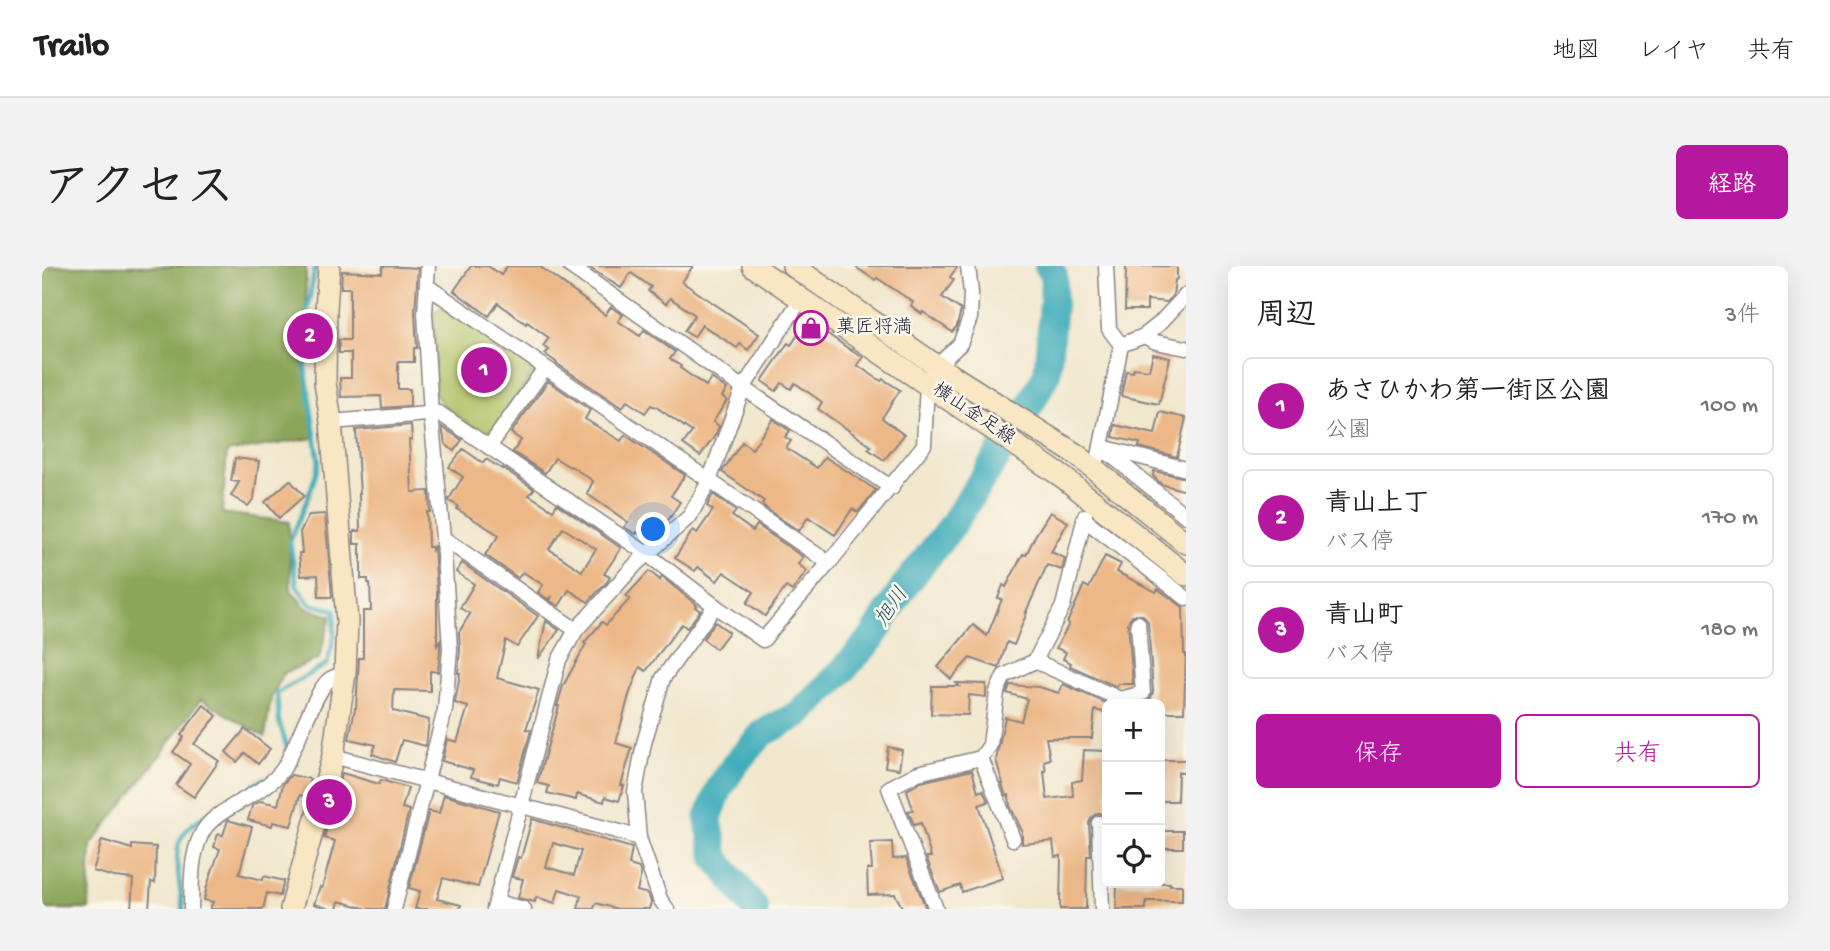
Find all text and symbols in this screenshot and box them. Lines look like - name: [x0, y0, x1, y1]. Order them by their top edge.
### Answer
- text: Trailo: [35, 29, 109, 67]
- text: 地図: [1552, 38, 1600, 67]
- text: レイヤ: [1638, 38, 1709, 67]
- text: 共有: [1747, 38, 1795, 67]
- button: 経路: [1676, 145, 1788, 219]
- text: アクセス: [42, 163, 235, 221]
- text: 周辺: [1256, 300, 1316, 335]
- text: 3件: [1725, 303, 1760, 330]
- shop icon: 菓匠将満: [792, 309, 830, 347]
- pin: 2: [287, 310, 333, 362]
- place label: 菓匠将満: [836, 316, 912, 340]
- pin: 1: [461, 344, 507, 396]
- street label: 横山金足線: [927, 378, 1019, 451]
- text: あさひかわ第一街区公園: [1325, 378, 1610, 409]
- text: 1: [1276, 393, 1286, 420]
- text: 100 m: [1701, 393, 1758, 420]
- text: 公園: [1325, 418, 1371, 445]
- text: 青山上丁: [1325, 490, 1429, 521]
- text: 2: [1275, 505, 1287, 532]
- text: 170 m: [1702, 505, 1758, 532]
- your location: [636, 512, 670, 546]
- text: バス停: [1325, 530, 1394, 557]
- water label: 旭川: [870, 583, 915, 632]
- text: 青山町: [1325, 602, 1403, 633]
- text: 3: [1275, 617, 1287, 644]
- text: 180 m: [1701, 617, 1758, 644]
- text: バス停: [1325, 642, 1394, 669]
- map controls: [1102, 699, 1165, 888]
- button: +: [1102, 699, 1165, 762]
- button: 保存: [1256, 714, 1501, 788]
- button: 共有: [1515, 714, 1760, 788]
- button: −: [1102, 762, 1165, 825]
- pin: 3: [306, 776, 352, 828]
- button: locate: [1102, 825, 1165, 888]

